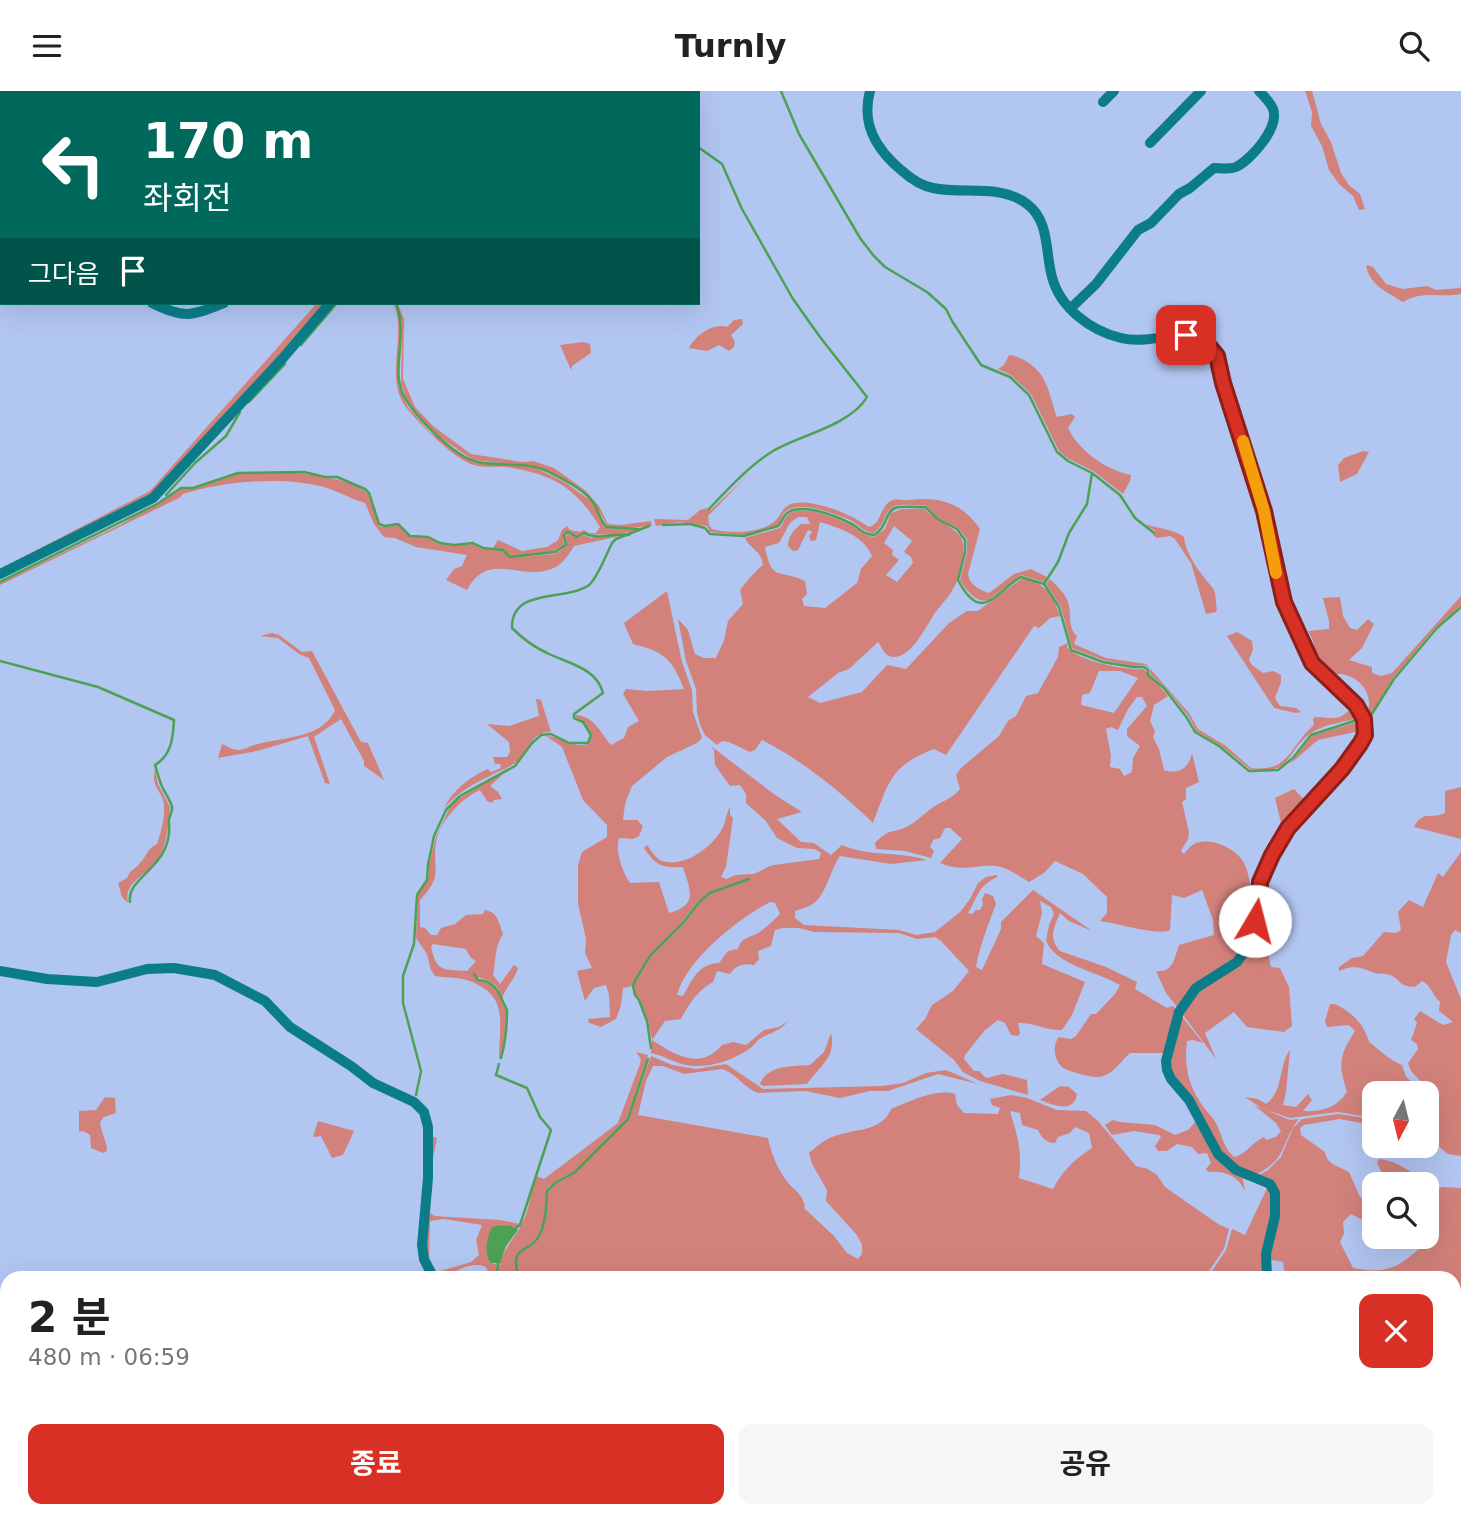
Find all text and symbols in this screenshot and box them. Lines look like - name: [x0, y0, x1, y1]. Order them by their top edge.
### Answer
- icon: menu: [28, 27, 66, 65]
- text: Turnly: [675, 27, 786, 65]
- icon: search: [1395, 27, 1433, 65]
- text: 170 m: [143, 113, 313, 170]
- icon: left: [28, 119, 119, 210]
- text: 좌회전: [143, 179, 231, 217]
- icon: arrive: [114, 252, 152, 290]
- text: 그다음: [28, 259, 100, 289]
- pin: [1156, 305, 1216, 365]
- icon: arrive: [1167, 316, 1205, 354]
- position arrow: [1218, 884, 1292, 958]
- north arrow: [1362, 1081, 1438, 1159]
- map controls: [1362, 1081, 1439, 1249]
- button: search: [1362, 1172, 1439, 1249]
- text: 2 분: [28, 1293, 111, 1342]
- button: close: [1359, 1294, 1433, 1368]
- text: 480 m · 06:59: [28, 1344, 190, 1370]
- button: 종료: [28, 1424, 724, 1504]
- button: 공유: [738, 1424, 1433, 1504]

